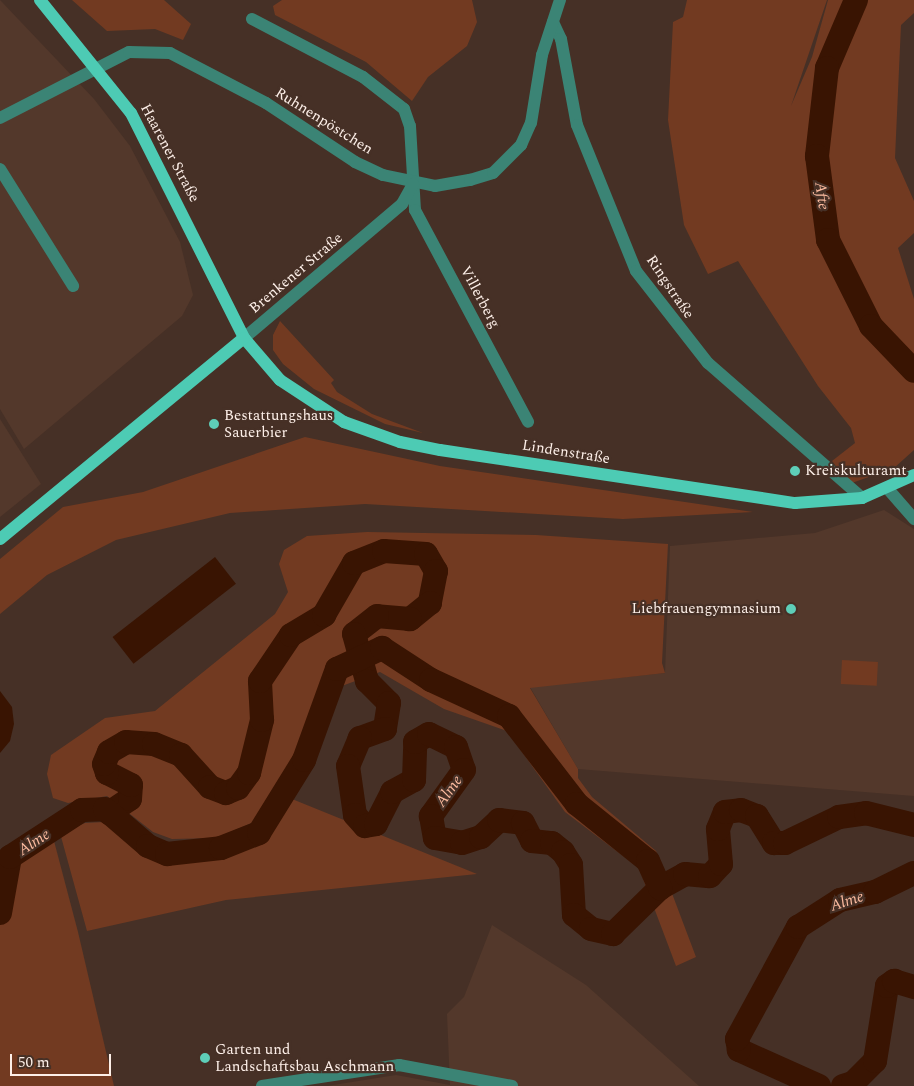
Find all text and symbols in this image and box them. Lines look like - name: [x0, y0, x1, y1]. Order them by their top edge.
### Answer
- street label: Ruhnenpöstchen: [272, 84, 376, 158]
- street label: Haarener Straße: [136, 101, 204, 205]
- water label: Afte: [811, 181, 833, 211]
- street label: Brenkener Straße: [246, 229, 346, 317]
- street label: Ringstraße: [642, 252, 698, 322]
- street label: Villerberg: [456, 263, 504, 331]
- place label: Bestattungshaus Sauerbier: [224, 406, 333, 441]
- marker: Bestattungshaus Sauerbier: [208, 418, 220, 430]
- street label: Lindenstraße: [521, 436, 611, 468]
- place label: Kreiskulturamt: [805, 462, 907, 480]
- marker: Kreiskulturamt: [789, 465, 801, 477]
- place label: Liebfrauengymnasium: [631, 600, 781, 618]
- marker: Liebfrauengymnasium: [785, 603, 797, 615]
- water label: Alme: [431, 771, 467, 811]
- water label: Alme: [14, 825, 54, 859]
- water label: Alme: [828, 887, 866, 915]
- place label: Garten und Landschaftsbau Aschmann: [215, 1040, 394, 1075]
- scale bar: [12, 1044, 114, 1076]
- text: 50 m: [18, 1051, 50, 1074]
- marker: Garten und Landschaftsbau Aschmann: [199, 1052, 211, 1064]

